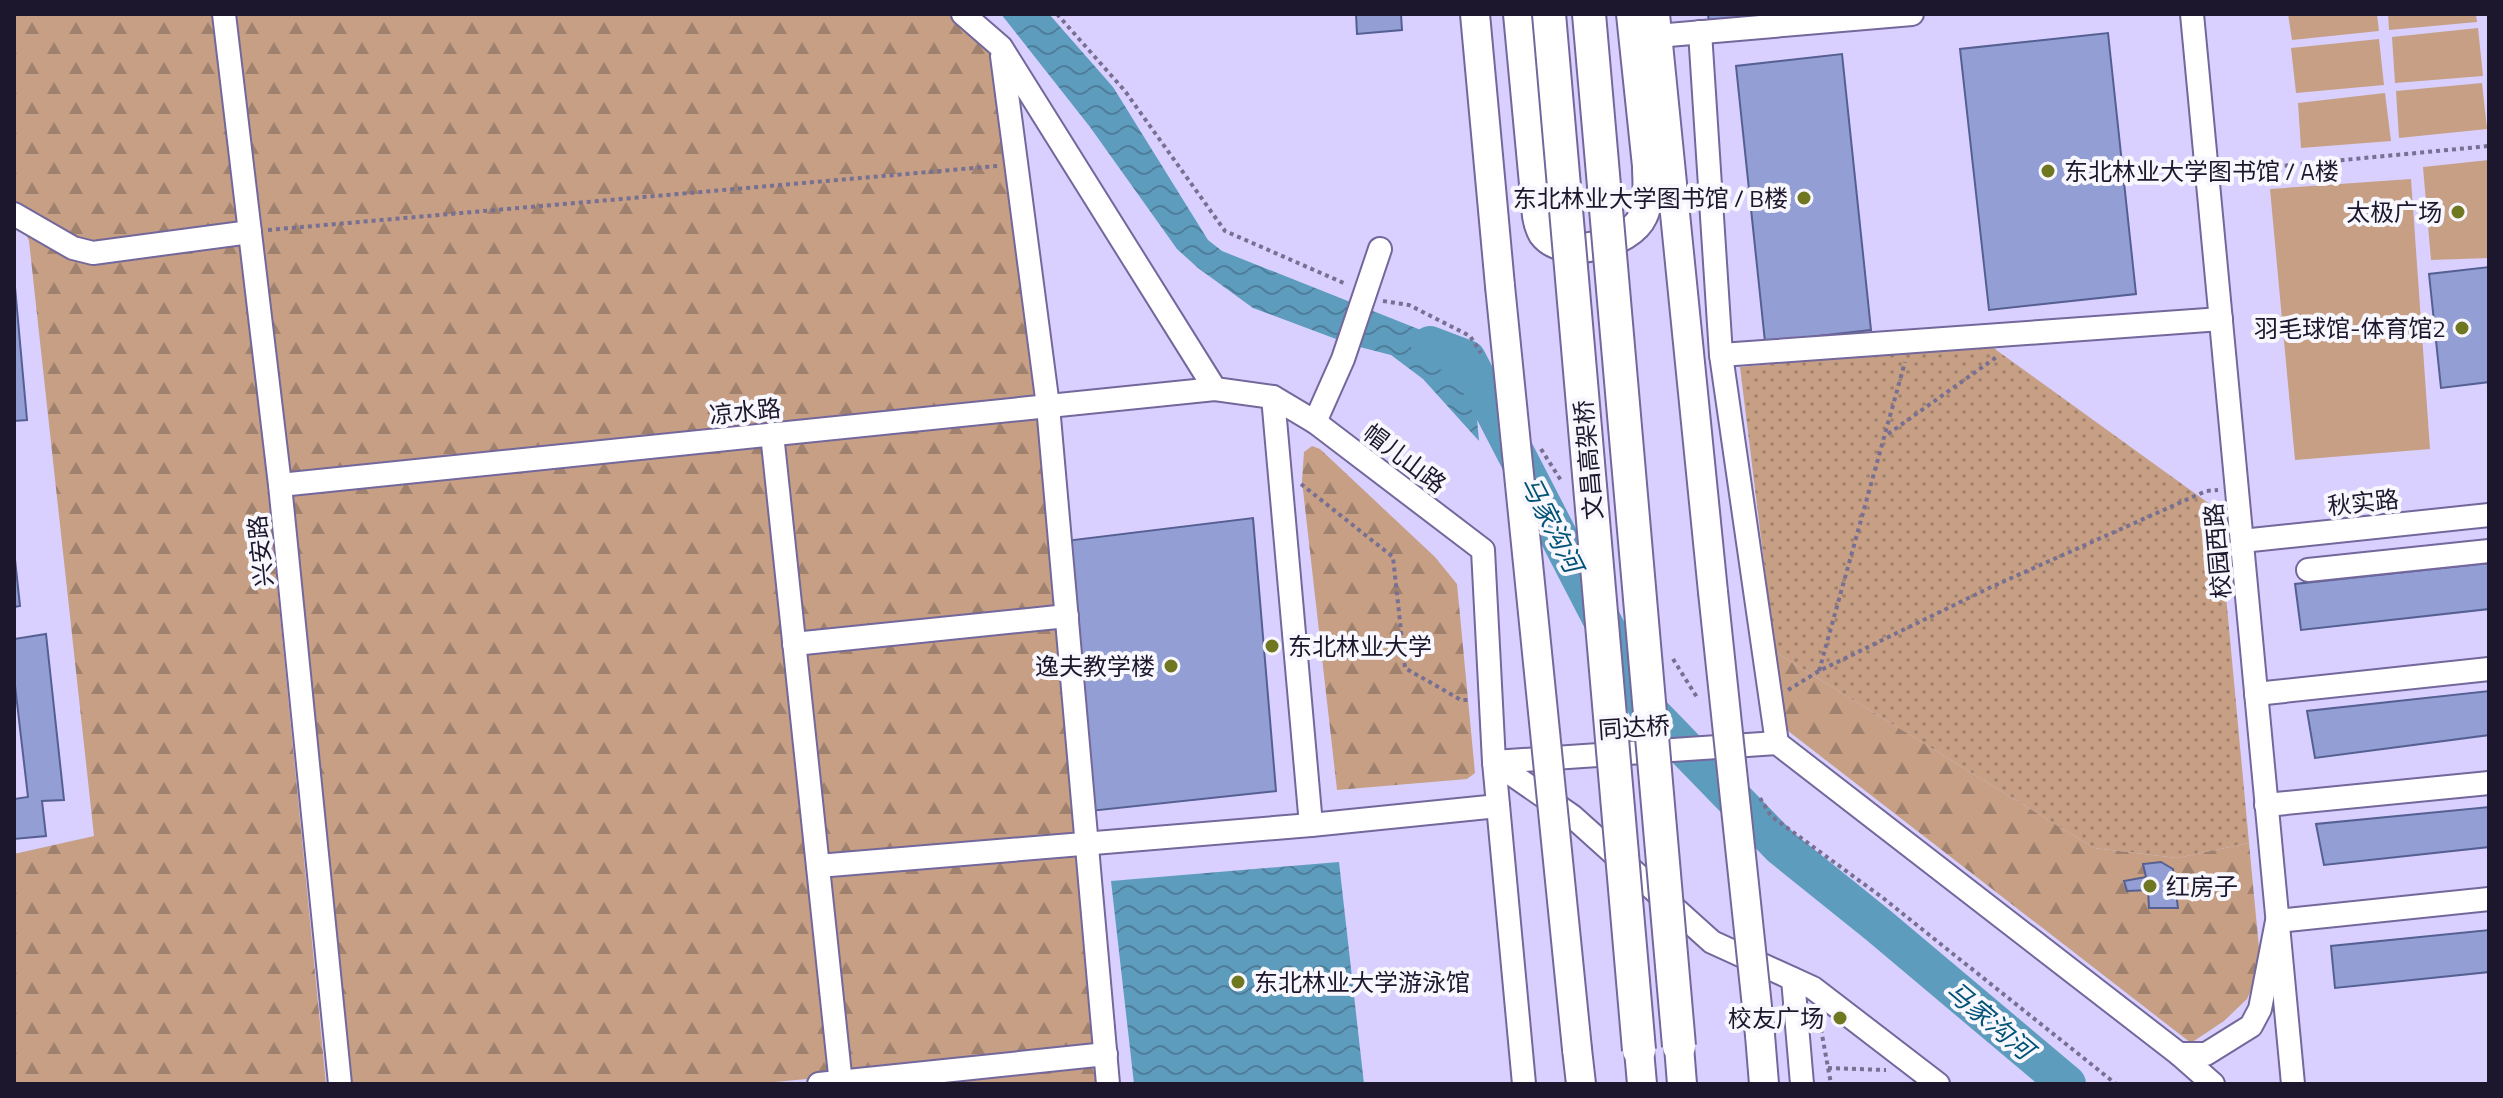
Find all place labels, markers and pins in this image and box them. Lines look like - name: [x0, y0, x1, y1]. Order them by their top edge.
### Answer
- place label: 东北林业大学图书馆 / A楼: [2064, 153, 2339, 189]
- marker: 东北林业大学图书馆 / A楼: [2039, 162, 2057, 180]
- place label: 东北林业大学图书馆 / B楼: [1513, 180, 1788, 216]
- marker: 东北林业大学图书馆 / B楼: [1795, 189, 1813, 207]
- place label: 太极广场: [2346, 194, 2442, 230]
- marker: 太极广场: [2449, 203, 2467, 221]
- place label: 羽毛球馆-体育馆2: [2254, 310, 2446, 346]
- marker: 羽毛球馆-体育馆2: [2453, 319, 2471, 337]
- place label: 东北林业大学: [1288, 628, 1432, 664]
- marker: 东北林业大学: [1263, 637, 1281, 655]
- place label: 逸夫教学楼: [1035, 648, 1155, 684]
- marker: 逸夫教学楼: [1162, 657, 1180, 675]
- place label: 红房子: [2166, 868, 2238, 904]
- marker: 红房子: [2141, 877, 2159, 895]
- place label: 东北林业大学游泳馆: [1254, 964, 1470, 1000]
- marker: 东北林业大学游泳馆: [1229, 973, 1247, 991]
- place label: 校友广场: [1728, 1000, 1824, 1036]
- marker: 校友广场: [1831, 1009, 1849, 1027]

